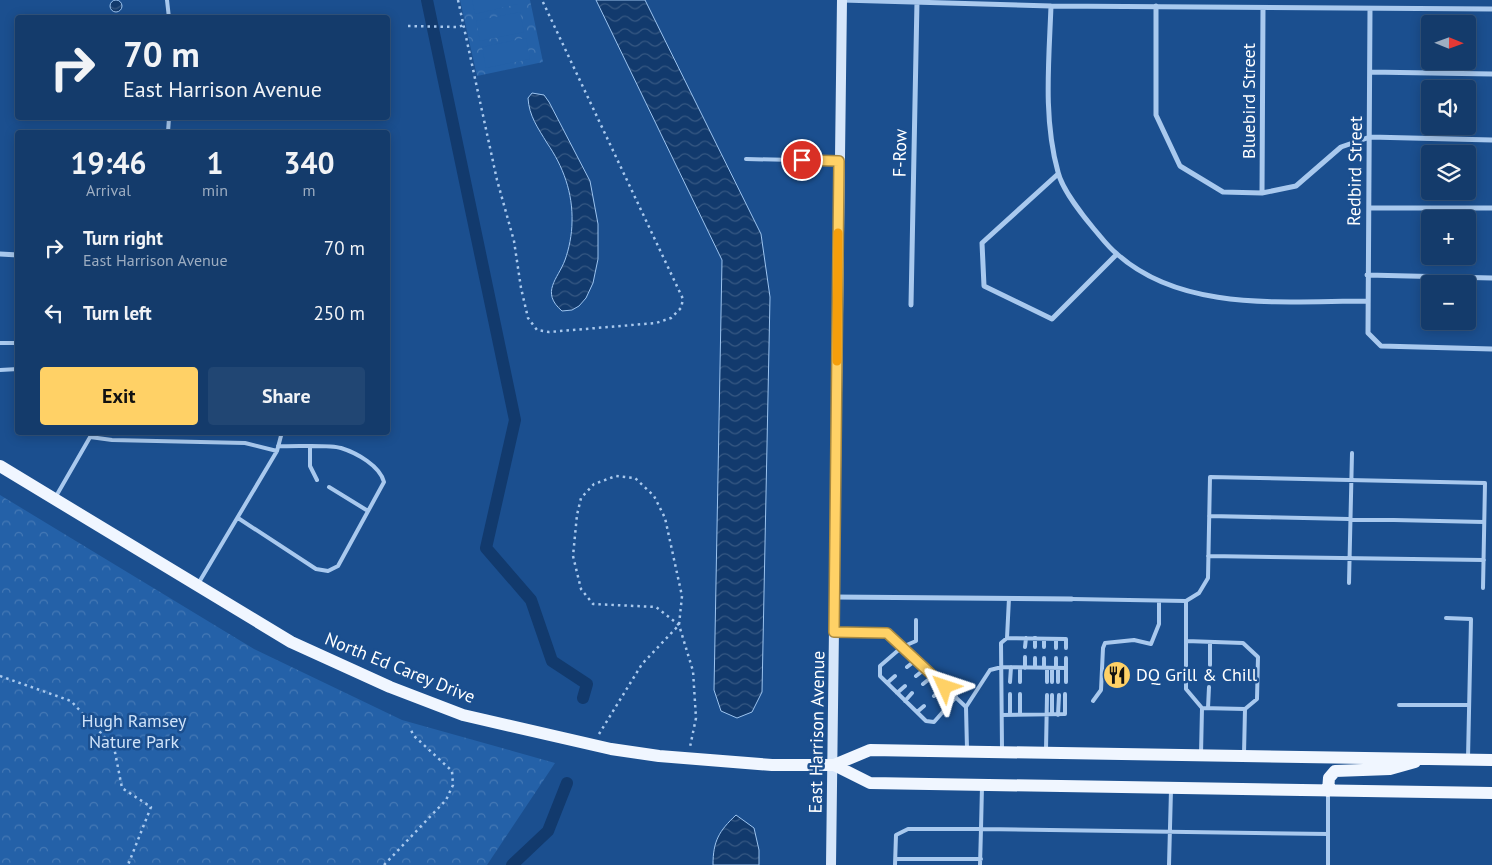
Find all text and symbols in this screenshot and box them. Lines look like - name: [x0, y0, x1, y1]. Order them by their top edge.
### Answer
- north arrow: [1421, 15, 1476, 70]
- map controls: [1421, 15, 1476, 330]
- text: 70 m: [123, 31, 200, 77]
- icon: right: [40, 35, 105, 100]
- street label: Bluebird Street: [1237, 43, 1260, 159]
- text: East Harrison Avenue: [123, 75, 322, 103]
- button: sound: [1421, 80, 1476, 135]
- street label: Redbird Street: [1342, 116, 1367, 226]
- street label: F-Row: [888, 128, 911, 177]
- pin: [781, 139, 823, 181]
- text: 19:46: [70, 143, 147, 182]
- text: 1: [207, 143, 224, 182]
- text: 340: [283, 143, 335, 182]
- button: layers: [1421, 145, 1476, 200]
- icon: arrive: [788, 146, 816, 174]
- text: Arrival: [86, 180, 131, 200]
- text: min: [202, 180, 228, 200]
- text: m: [303, 180, 316, 200]
- button: +: [1421, 210, 1476, 265]
- text: Turn right: [83, 226, 163, 250]
- icon: right: [40, 234, 68, 262]
- text: 70 m: [324, 236, 365, 260]
- text: East Harrison Avenue: [83, 250, 228, 270]
- button: −: [1421, 275, 1476, 330]
- icon: left: [40, 299, 68, 327]
- text: Turn left: [83, 301, 152, 325]
- text: 250 m: [313, 301, 365, 325]
- button: Exit: [40, 367, 198, 425]
- button: Share: [208, 367, 365, 425]
- street label: North Ed Carey Drive: [322, 627, 479, 708]
- street label: East Harrison Avenue: [804, 650, 829, 814]
- position arrow: [918, 660, 970, 712]
- restaurant icon: DQ Grill & Chill: [1102, 660, 1132, 690]
- place label: DQ Grill & Chill: [1136, 663, 1258, 686]
- park label: Hugh Ramsey Nature Park: [82, 709, 187, 753]

